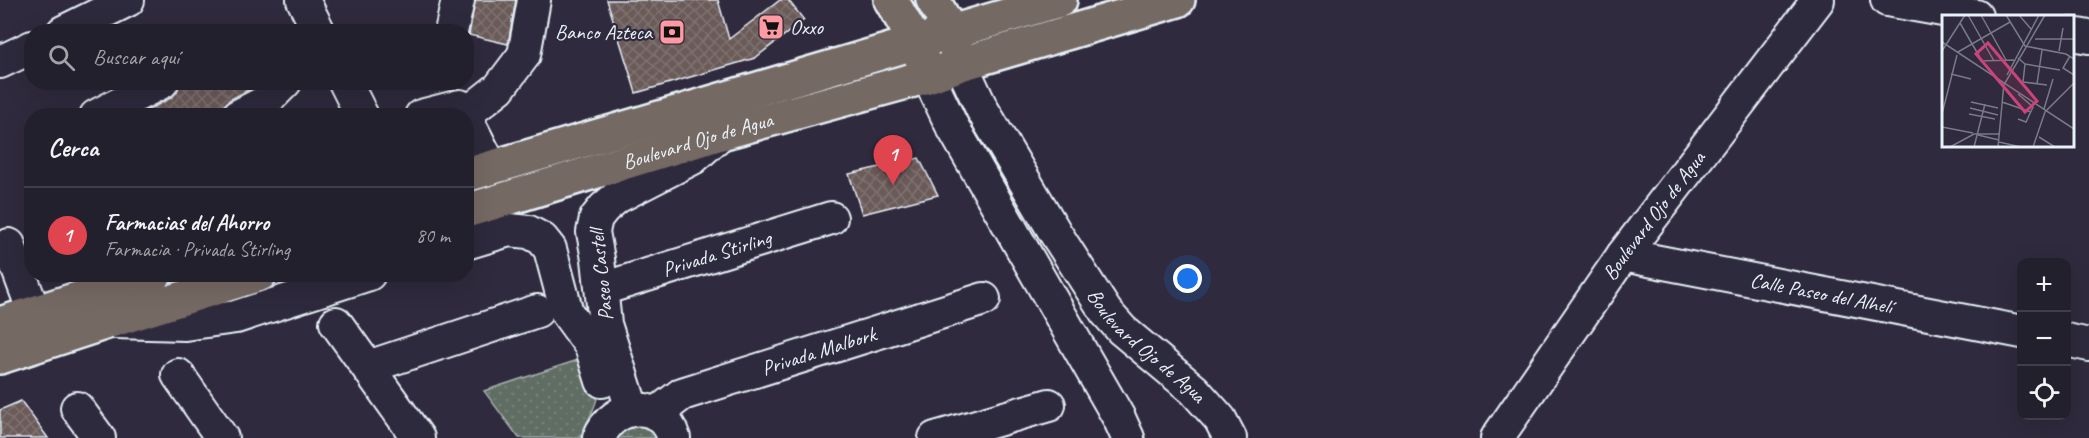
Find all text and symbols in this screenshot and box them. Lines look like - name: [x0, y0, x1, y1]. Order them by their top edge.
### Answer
- supermarket icon: Oxxo: [756, 12, 786, 42]
- place label: Oxxo: [790, 14, 824, 40]
- inset map: [1942, 15, 2074, 147]
- bank icon: Banco Azteca: [657, 17, 687, 47]
- place label: Banco Azteca: [555, 19, 654, 45]
- search box: [24, 24, 474, 90]
- icon: search: [45, 41, 78, 74]
- text: Buscar aquí: [93, 43, 179, 71]
- street label: Boulevard Ojo de Agua: [619, 106, 777, 175]
- text: Cerca: [48, 131, 98, 164]
- pin: 1: [874, 136, 912, 185]
- street label: Boulevard Ojo de Agua: [1597, 145, 1712, 285]
- text: Farmacias del Ahorro: [105, 209, 269, 237]
- text: 1: [63, 223, 72, 248]
- text: 80 m: [416, 223, 450, 248]
- street label: Privada Stirling: [659, 224, 776, 283]
- street label: Paseo Castell: [583, 225, 619, 322]
- text: Farmacia · Privada Stirling: [105, 237, 290, 262]
- map controls: [2017, 258, 2071, 420]
- button: +: [2017, 258, 2071, 312]
- your location: [1173, 264, 1202, 293]
- street label: Calle Paseo del Alhelí: [1748, 267, 1899, 320]
- street label: Boulevard Ojo de Agua: [1081, 284, 1213, 409]
- button: −: [2017, 312, 2071, 366]
- street label: Privada Malbork: [758, 320, 881, 381]
- button: locate: [2017, 366, 2071, 420]

